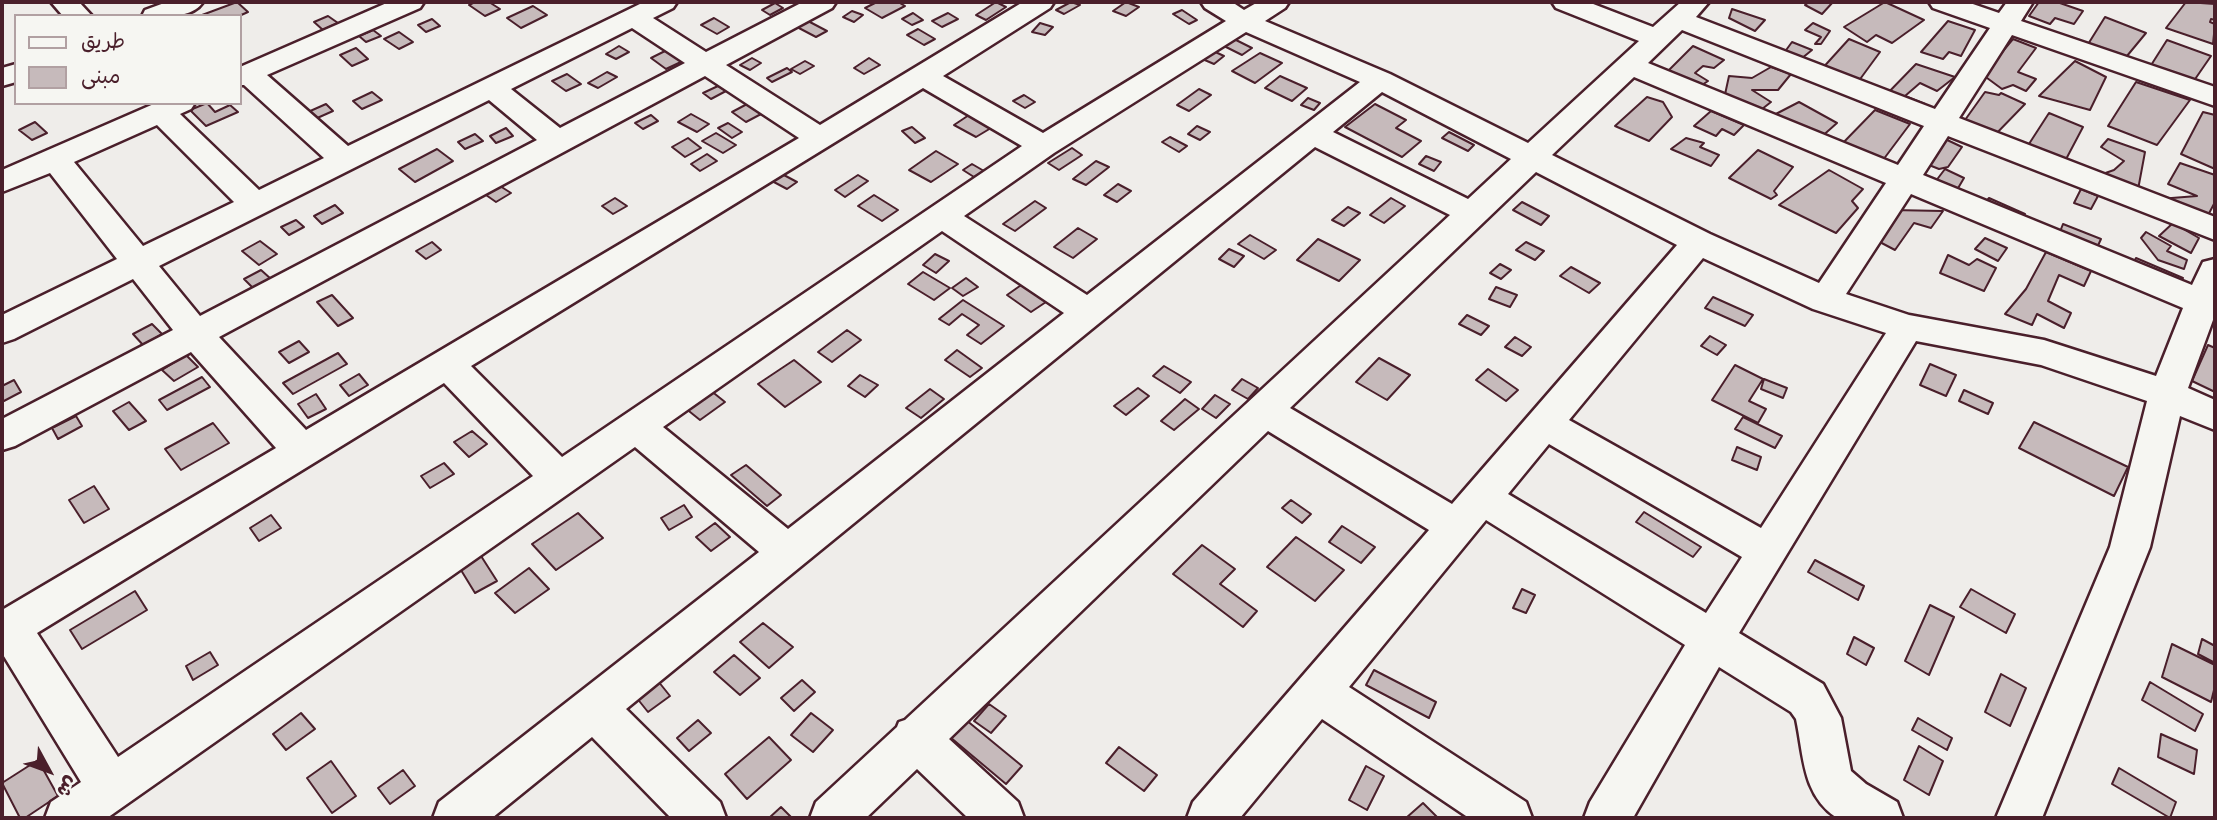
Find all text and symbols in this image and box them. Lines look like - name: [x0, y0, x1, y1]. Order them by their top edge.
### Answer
- legend: [14, 14, 242, 105]
- text: طريق: [81, 32, 125, 57]
- text: مبنى: [81, 67, 120, 92]
- north arrow: [14, 736, 84, 806]
- text: ش: [50, 770, 81, 801]

